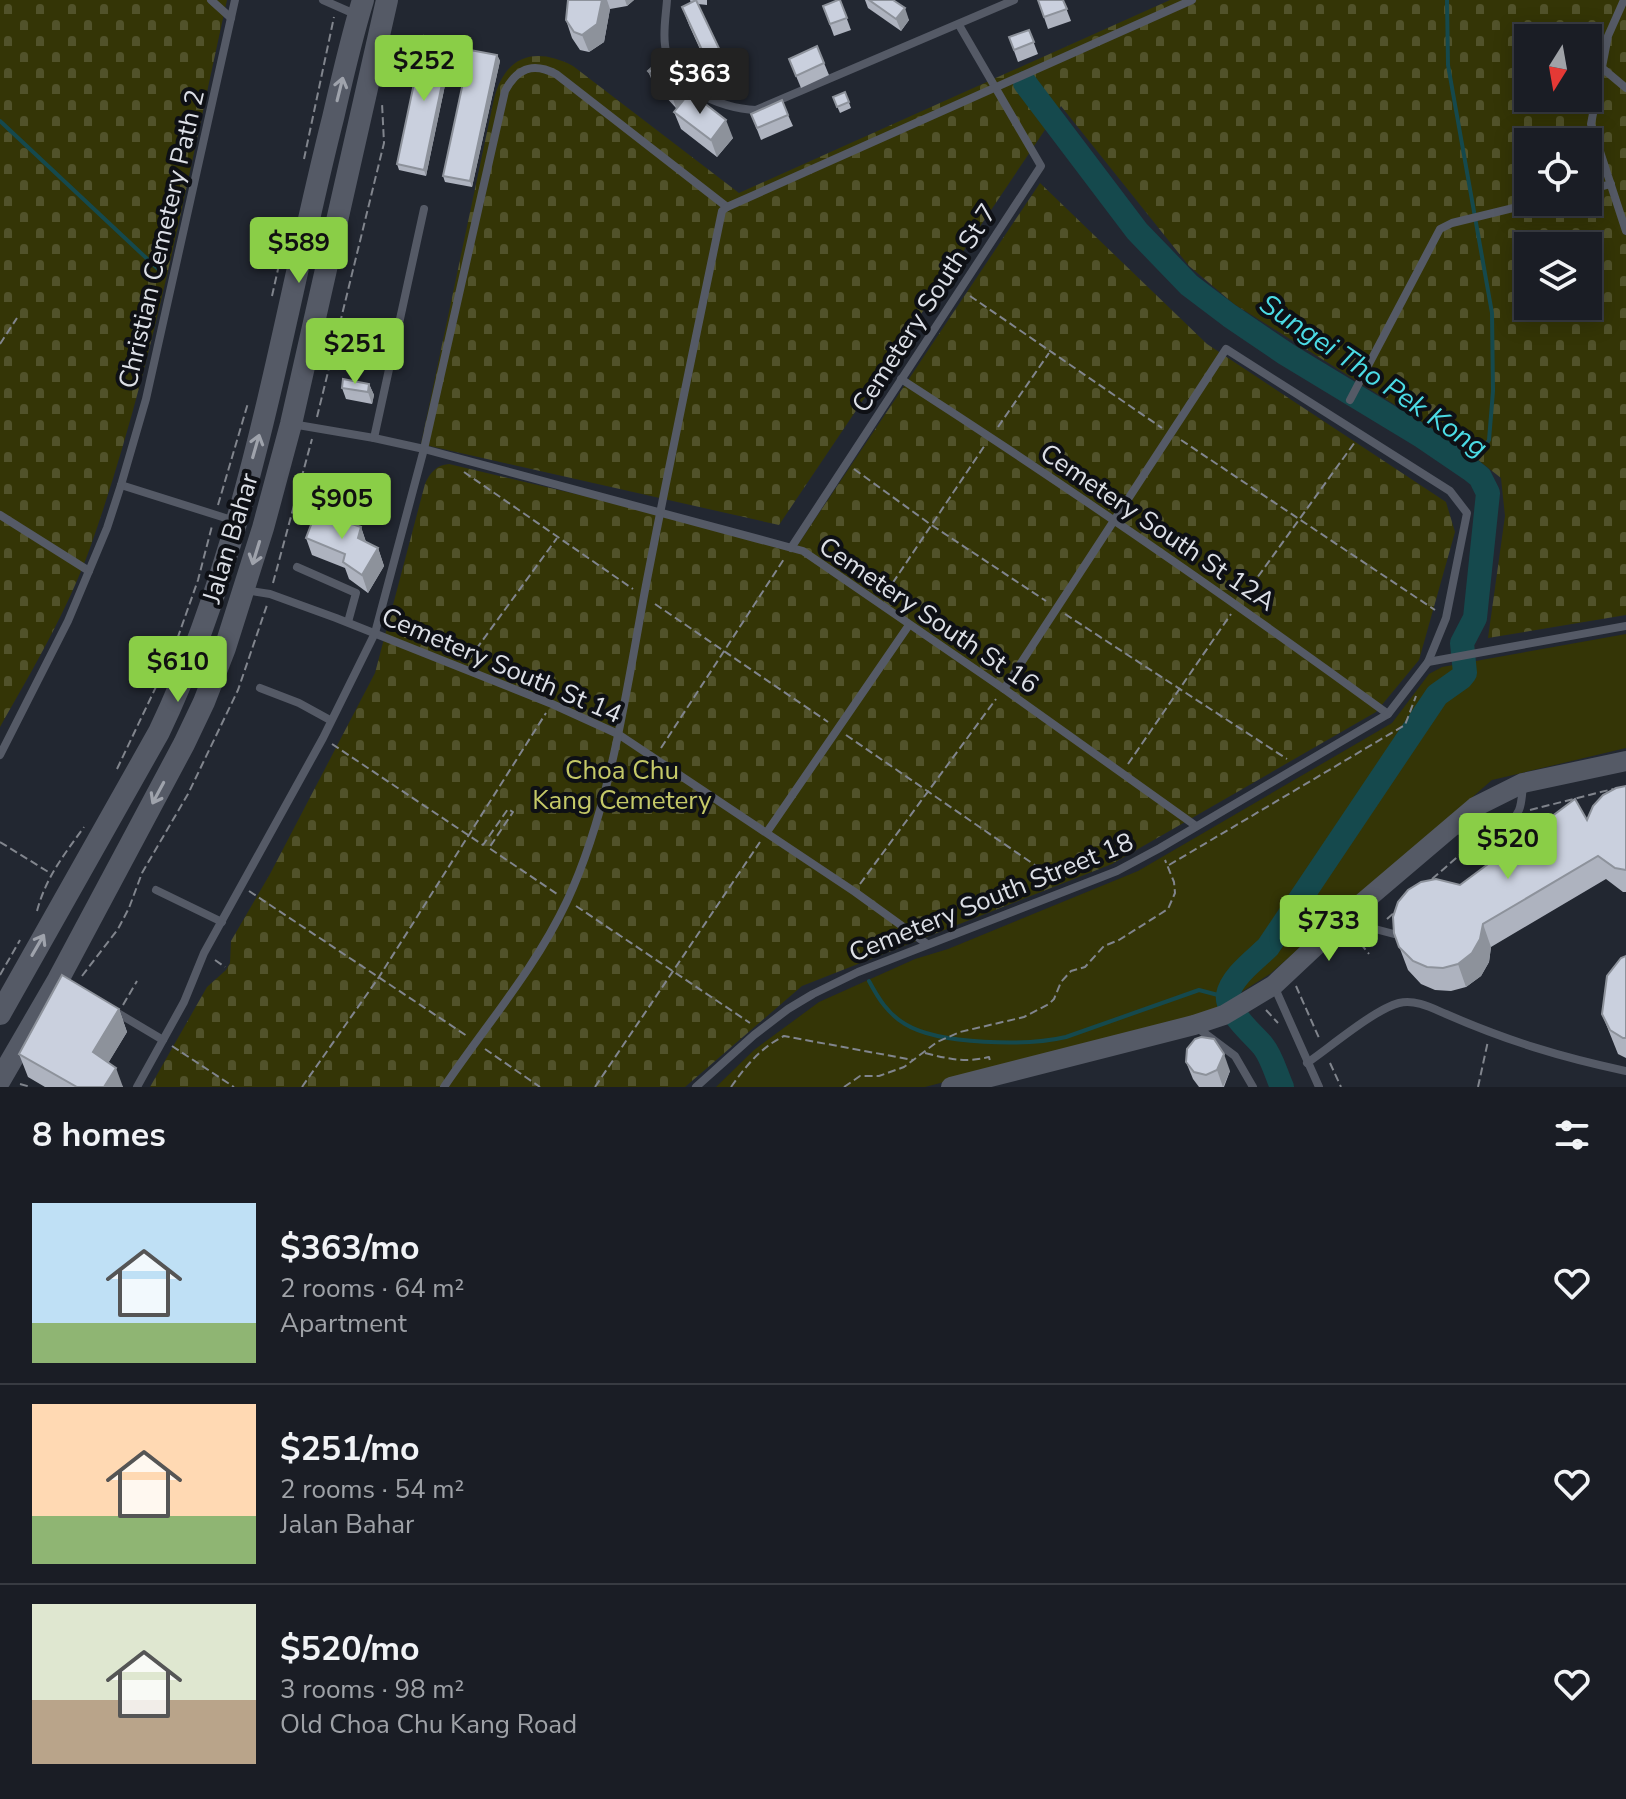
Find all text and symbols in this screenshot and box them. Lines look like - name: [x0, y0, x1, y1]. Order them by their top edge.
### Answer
- north arrow: [1514, 24, 1602, 112]
- map controls: [1514, 24, 1602, 320]
- pin: $252: [377, 35, 471, 103]
- text: $252: [393, 43, 455, 78]
- pin: $363: [653, 48, 747, 116]
- text: $363: [669, 56, 731, 91]
- one-way arrow: [333, 77, 348, 102]
- street label: Christian Cemetery Path 2: [110, 86, 213, 392]
- button: locate: [1514, 128, 1602, 216]
- street label: Cemetery South St 7: [844, 197, 1005, 419]
- pin: $589: [252, 217, 346, 285]
- text: $589: [268, 225, 330, 260]
- button: layers: [1514, 232, 1602, 320]
- water label: Sungei Tho Pek Kong: [1252, 285, 1495, 466]
- pin: $251: [308, 318, 402, 386]
- text: $251: [324, 326, 386, 361]
- one-way arrow: [249, 434, 264, 460]
- street label: Cemetery South St 12A: [1033, 435, 1282, 619]
- street label: Jalan Bahar: [194, 468, 267, 608]
- pin: $905: [295, 473, 389, 541]
- text: $905: [311, 481, 373, 516]
- street label: Cemetery South St 16: [812, 529, 1045, 702]
- one-way arrow: [248, 540, 263, 566]
- street label: Cemetery South St 14: [376, 599, 627, 732]
- pin: $610: [131, 636, 225, 704]
- text: $610: [147, 644, 209, 679]
- park label: Choa Chu Kang Cemetery: [532, 753, 712, 818]
- one-way arrow: [149, 781, 165, 805]
- pin: $520: [1461, 813, 1555, 881]
- text: $520: [1477, 821, 1539, 856]
- street label: Cemetery South Street 18: [844, 824, 1139, 971]
- pin: $733: [1282, 895, 1376, 963]
- text: $733: [1298, 903, 1360, 938]
- one-way arrow: [31, 934, 46, 958]
- text: 8 homes: [32, 1112, 166, 1158]
- icon: filters: [1550, 1113, 1594, 1157]
- text: $363/mo: [280, 1225, 420, 1271]
- icon: home: [96, 1235, 192, 1331]
- icon: heart: [1550, 1261, 1594, 1305]
- text: 2 rooms · 64 m²: [280, 1271, 464, 1306]
- text: Apartment: [280, 1306, 407, 1341]
- text: $251/mo: [280, 1426, 420, 1472]
- icon: home: [96, 1436, 192, 1532]
- icon: heart: [1550, 1462, 1594, 1506]
- text: 2 rooms · 54 m²: [280, 1472, 464, 1507]
- text: Jalan Bahar: [280, 1507, 414, 1542]
- text: $520/mo: [280, 1626, 420, 1672]
- icon: home: [96, 1636, 192, 1732]
- icon: heart: [1550, 1662, 1594, 1706]
- text: 3 rooms · 98 m²: [280, 1672, 464, 1707]
- text: Old Choa Chu Kang Road: [280, 1707, 577, 1742]

